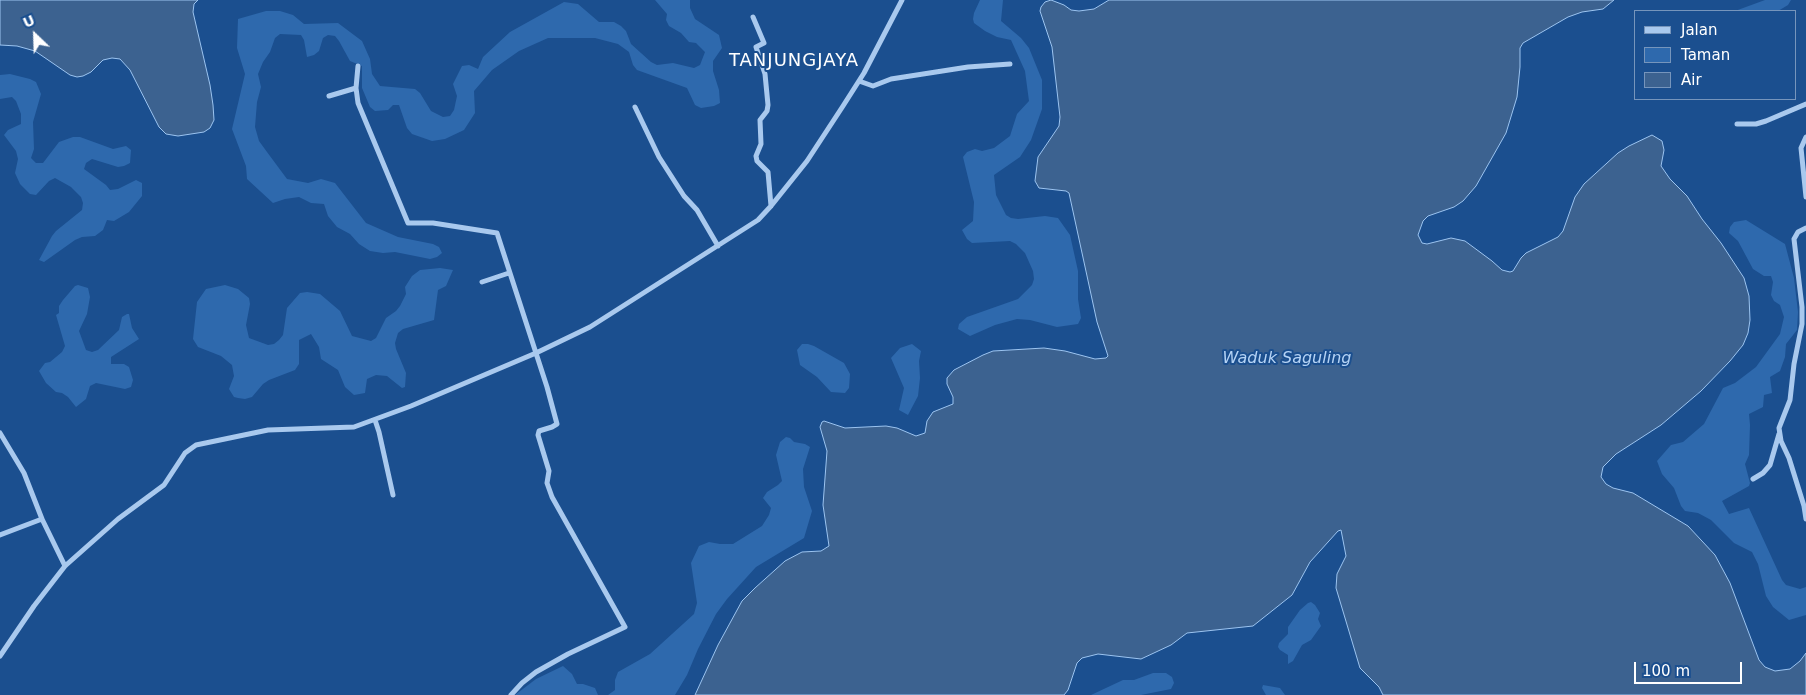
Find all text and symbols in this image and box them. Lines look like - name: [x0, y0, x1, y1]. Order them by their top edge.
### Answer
- north arrow: [10, 10, 60, 60]
- legend: [1634, 10, 1796, 100]
- text: U: [20, 12, 37, 31]
- text: Jalan: [1681, 21, 1717, 39]
- text: Taman: [1681, 46, 1730, 64]
- district label: TANJUNGJAYA: [728, 50, 860, 72]
- text: Air: [1681, 71, 1702, 89]
- water label: Waduk Saguling: [1223, 349, 1351, 369]
- scale bar: [1636, 652, 1744, 684]
- text: 100 m: [1642, 662, 1690, 680]

